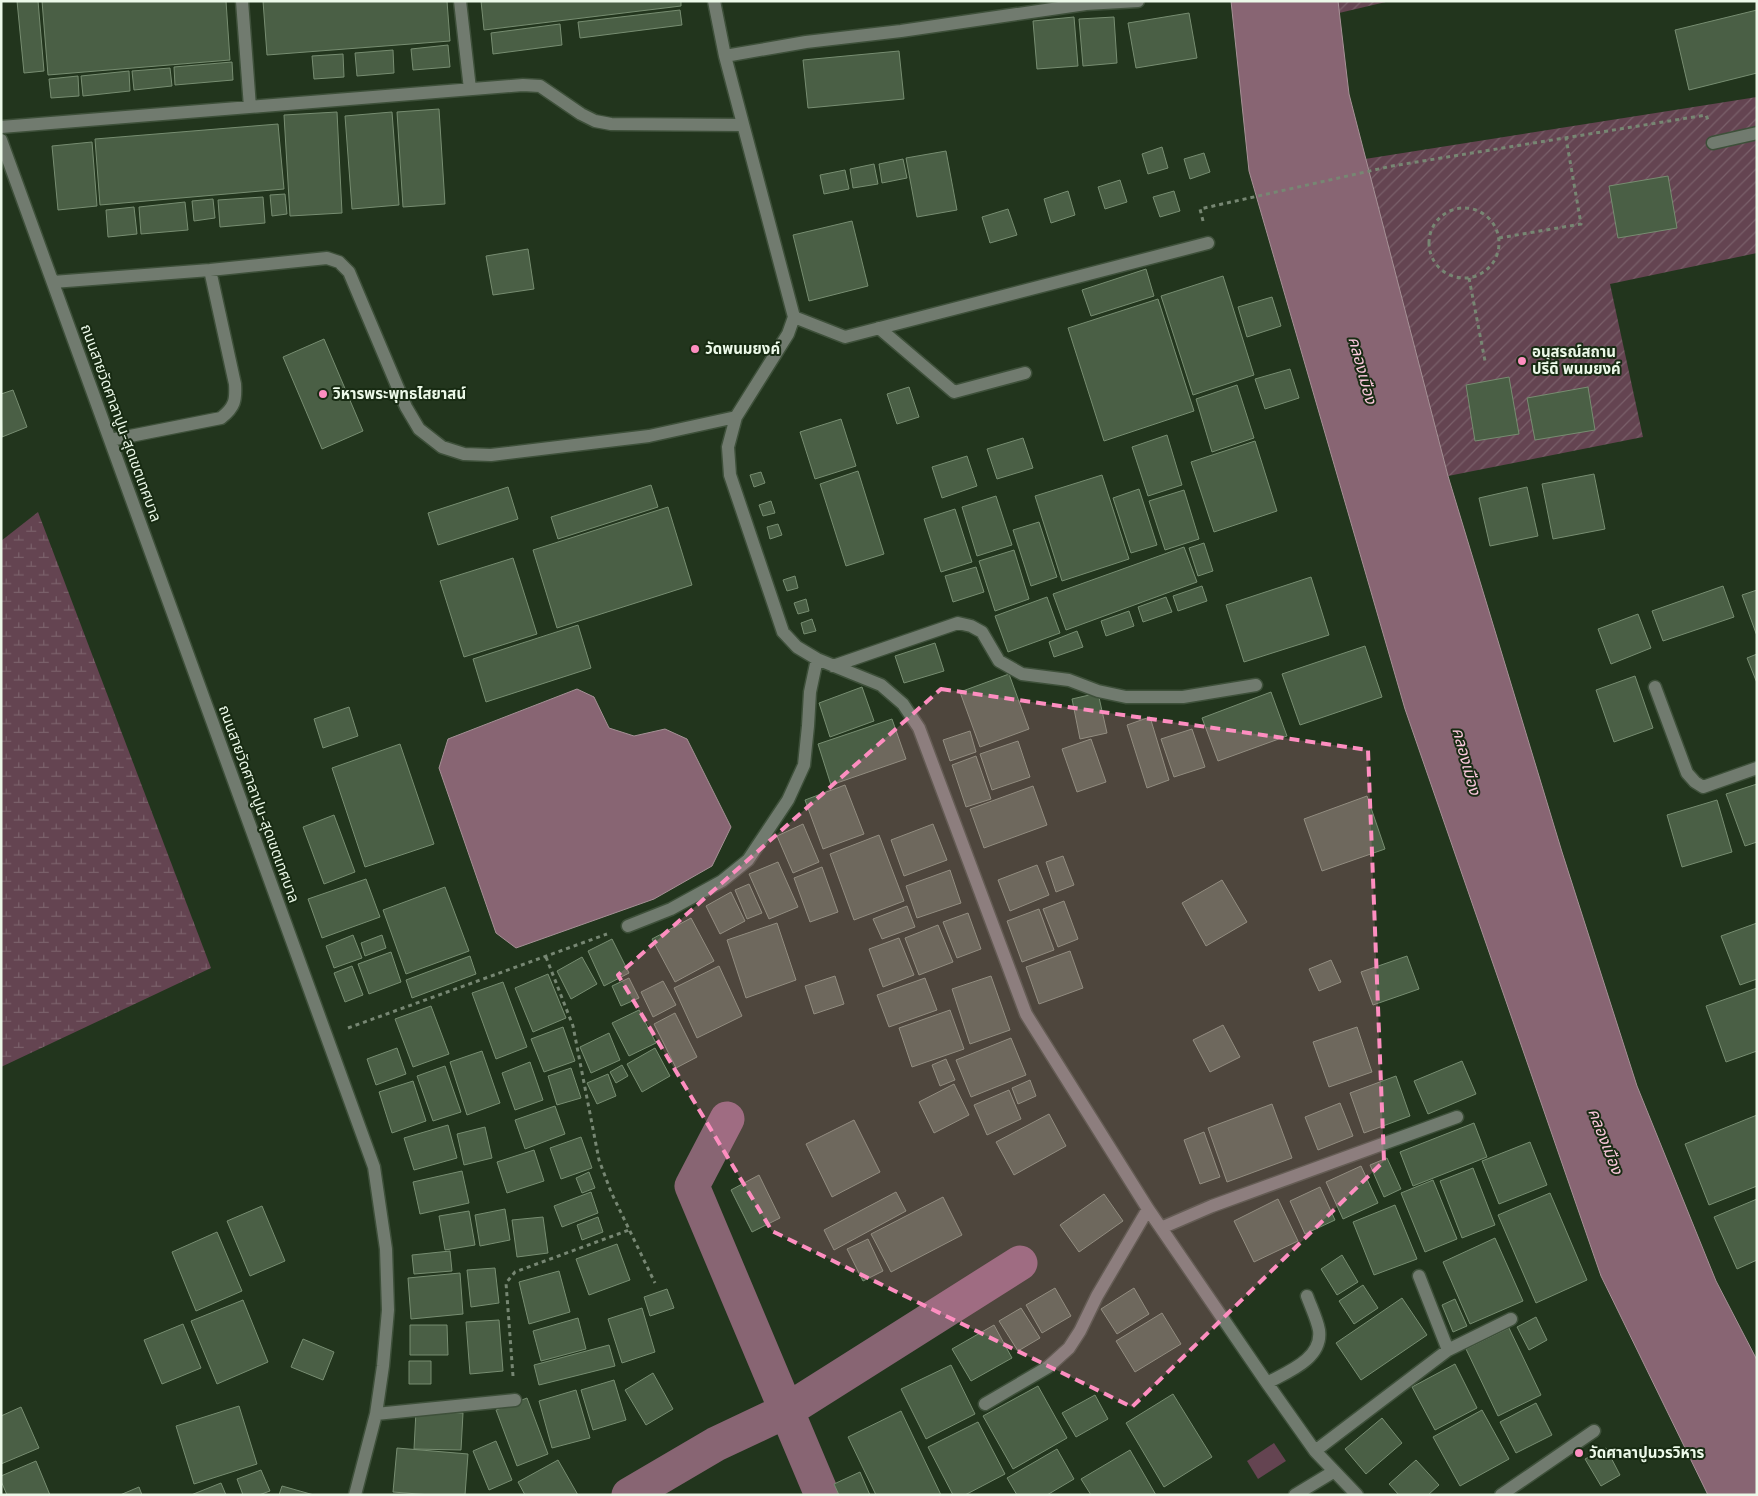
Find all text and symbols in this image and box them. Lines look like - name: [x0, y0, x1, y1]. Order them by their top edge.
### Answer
- street label: ถนนสายวัดศาลาปูน-สุดเขตเทศบาล: [76, 321, 166, 525]
- water label: คลองเมือง: [1342, 334, 1382, 408]
- place label: วัดพนมยงค์: [705, 339, 780, 359]
- place label: อนุสรณ์สถาน ปรีดี พนมยงค์: [1532, 342, 1621, 379]
- marker: วัดพนมยงค์: [689, 343, 701, 355]
- marker: อนุสรณ์สถาน ปรีดี พนมยงค์: [1516, 355, 1528, 367]
- place label: วิหารพระพุทธไสยาสน์: [332, 384, 466, 404]
- marker: วิหารพระพุทธไสยาสน์: [317, 388, 329, 400]
- street label: ถนนสายวัดศาลาปูน-สุดเขตเทศบาล: [214, 702, 304, 906]
- water label: คลองเมือง: [1446, 725, 1486, 799]
- water label: คลองเมือง: [1582, 1105, 1628, 1179]
- place label: วัดศาลาปูนวรวิหาร: [1589, 1443, 1704, 1463]
- marker: วัดศาลาปูนวรวิหาร: [1573, 1447, 1585, 1459]

